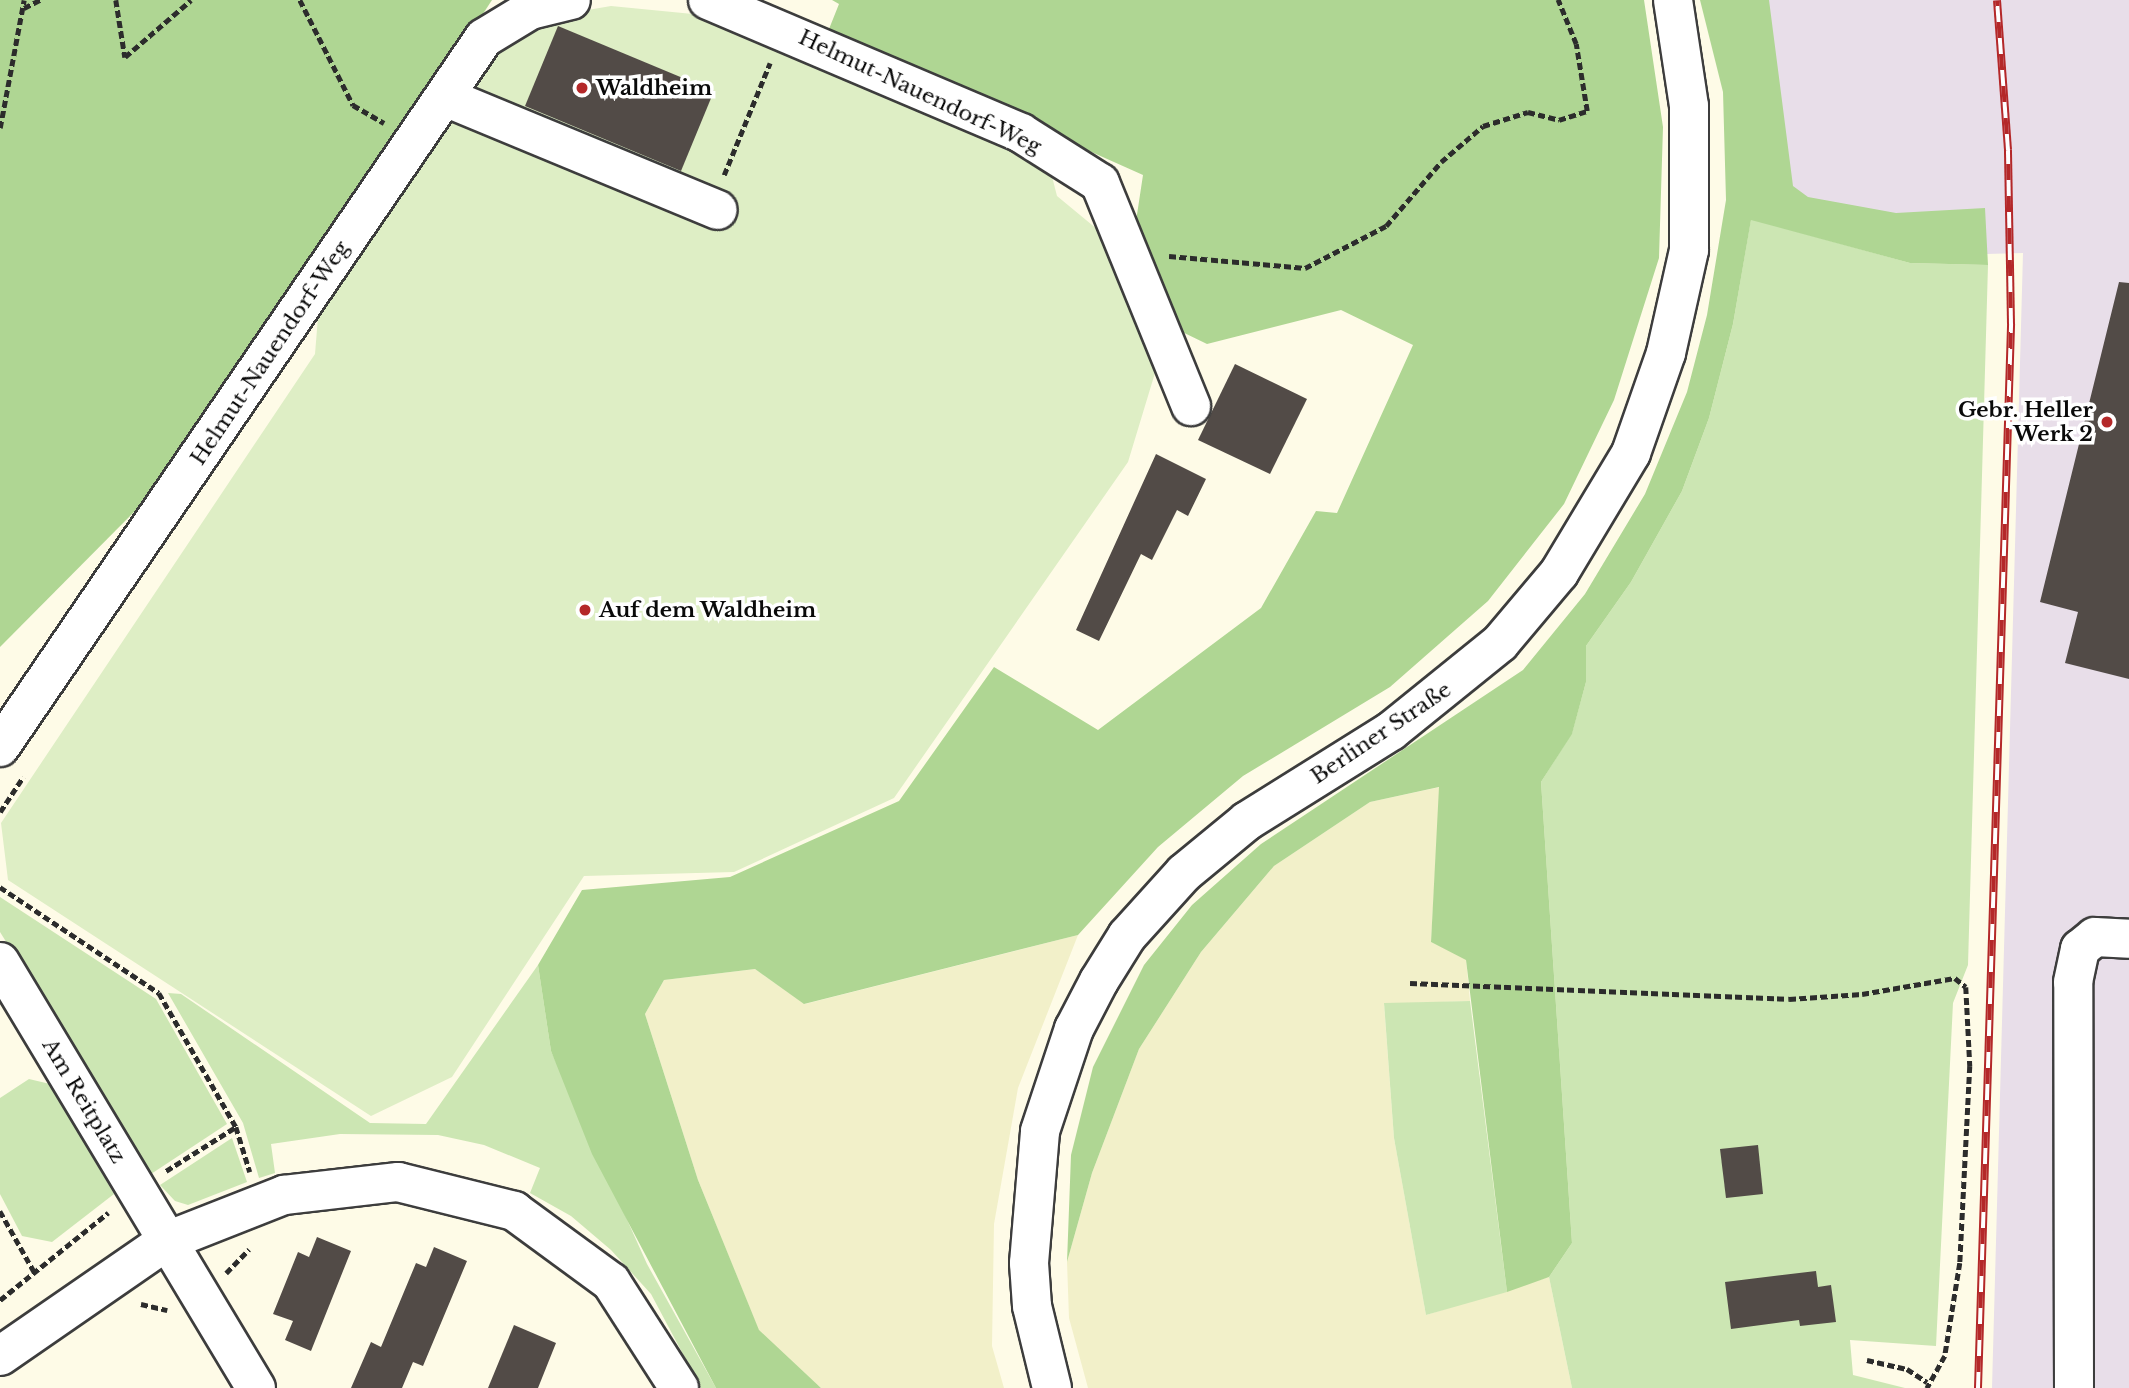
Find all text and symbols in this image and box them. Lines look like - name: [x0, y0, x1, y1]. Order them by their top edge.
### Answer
- street label: Helmut-Nauendorf-Weg: [795, 25, 1045, 159]
- place label: Waldheim: [596, 75, 712, 101]
- marker: Waldheim: [574, 80, 590, 96]
- street label: Helmut-Nauendorf-Weg: [186, 236, 354, 470]
- place label: Gebr. Heller Werk 2: [1958, 397, 2093, 447]
- marker: Gebr. Heller Werk 2: [2099, 414, 2115, 430]
- place label: Auf dem Waldheim: [599, 597, 817, 623]
- marker: Auf dem Waldheim: [577, 602, 593, 618]
- street label: Berliner Straße: [1306, 677, 1456, 789]
- street label: Am Reitplatz: [37, 1034, 131, 1168]

